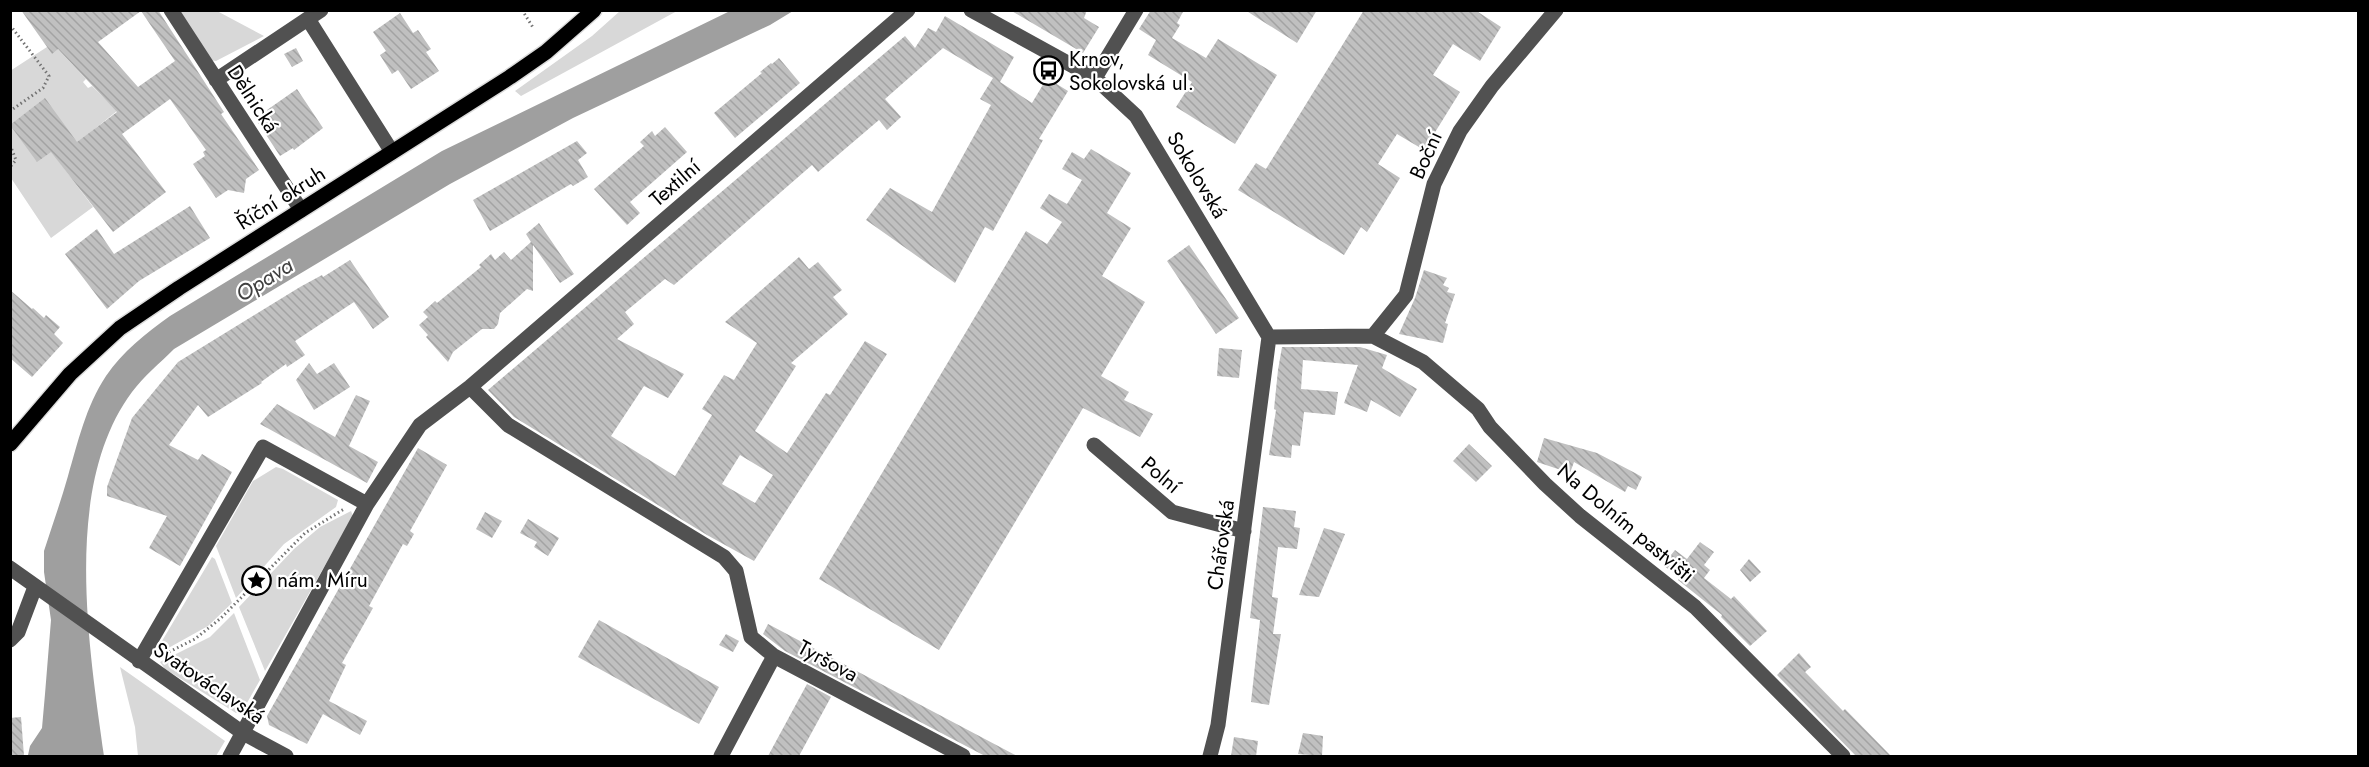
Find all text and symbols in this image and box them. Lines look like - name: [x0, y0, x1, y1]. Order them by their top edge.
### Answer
- place label: Krnov, Sokolovská ul.: [1069, 44, 1194, 98]
- bus stop icon: Krnov, Sokolovská ul.: [1032, 55, 1064, 87]
- street label: Dělnická: [220, 59, 286, 139]
- street label: Boční: [1402, 125, 1450, 184]
- street label: Sokolovská: [1159, 126, 1235, 224]
- street label: Textilní: [643, 151, 708, 214]
- street label: Říční okruh: [231, 159, 331, 237]
- water label: Opava: [229, 249, 299, 309]
- street label: Polní: [1135, 449, 1189, 502]
- street label: Na Dolním pastvišti: [1551, 456, 1701, 590]
- street label: Chářovská: [1200, 498, 1242, 592]
- place icon: nám. Míru: [240, 564, 272, 596]
- place label: nám. Míru: [277, 565, 368, 595]
- street label: Tyršova: [792, 633, 864, 689]
- street label: Svatováclavská: [147, 635, 271, 731]

